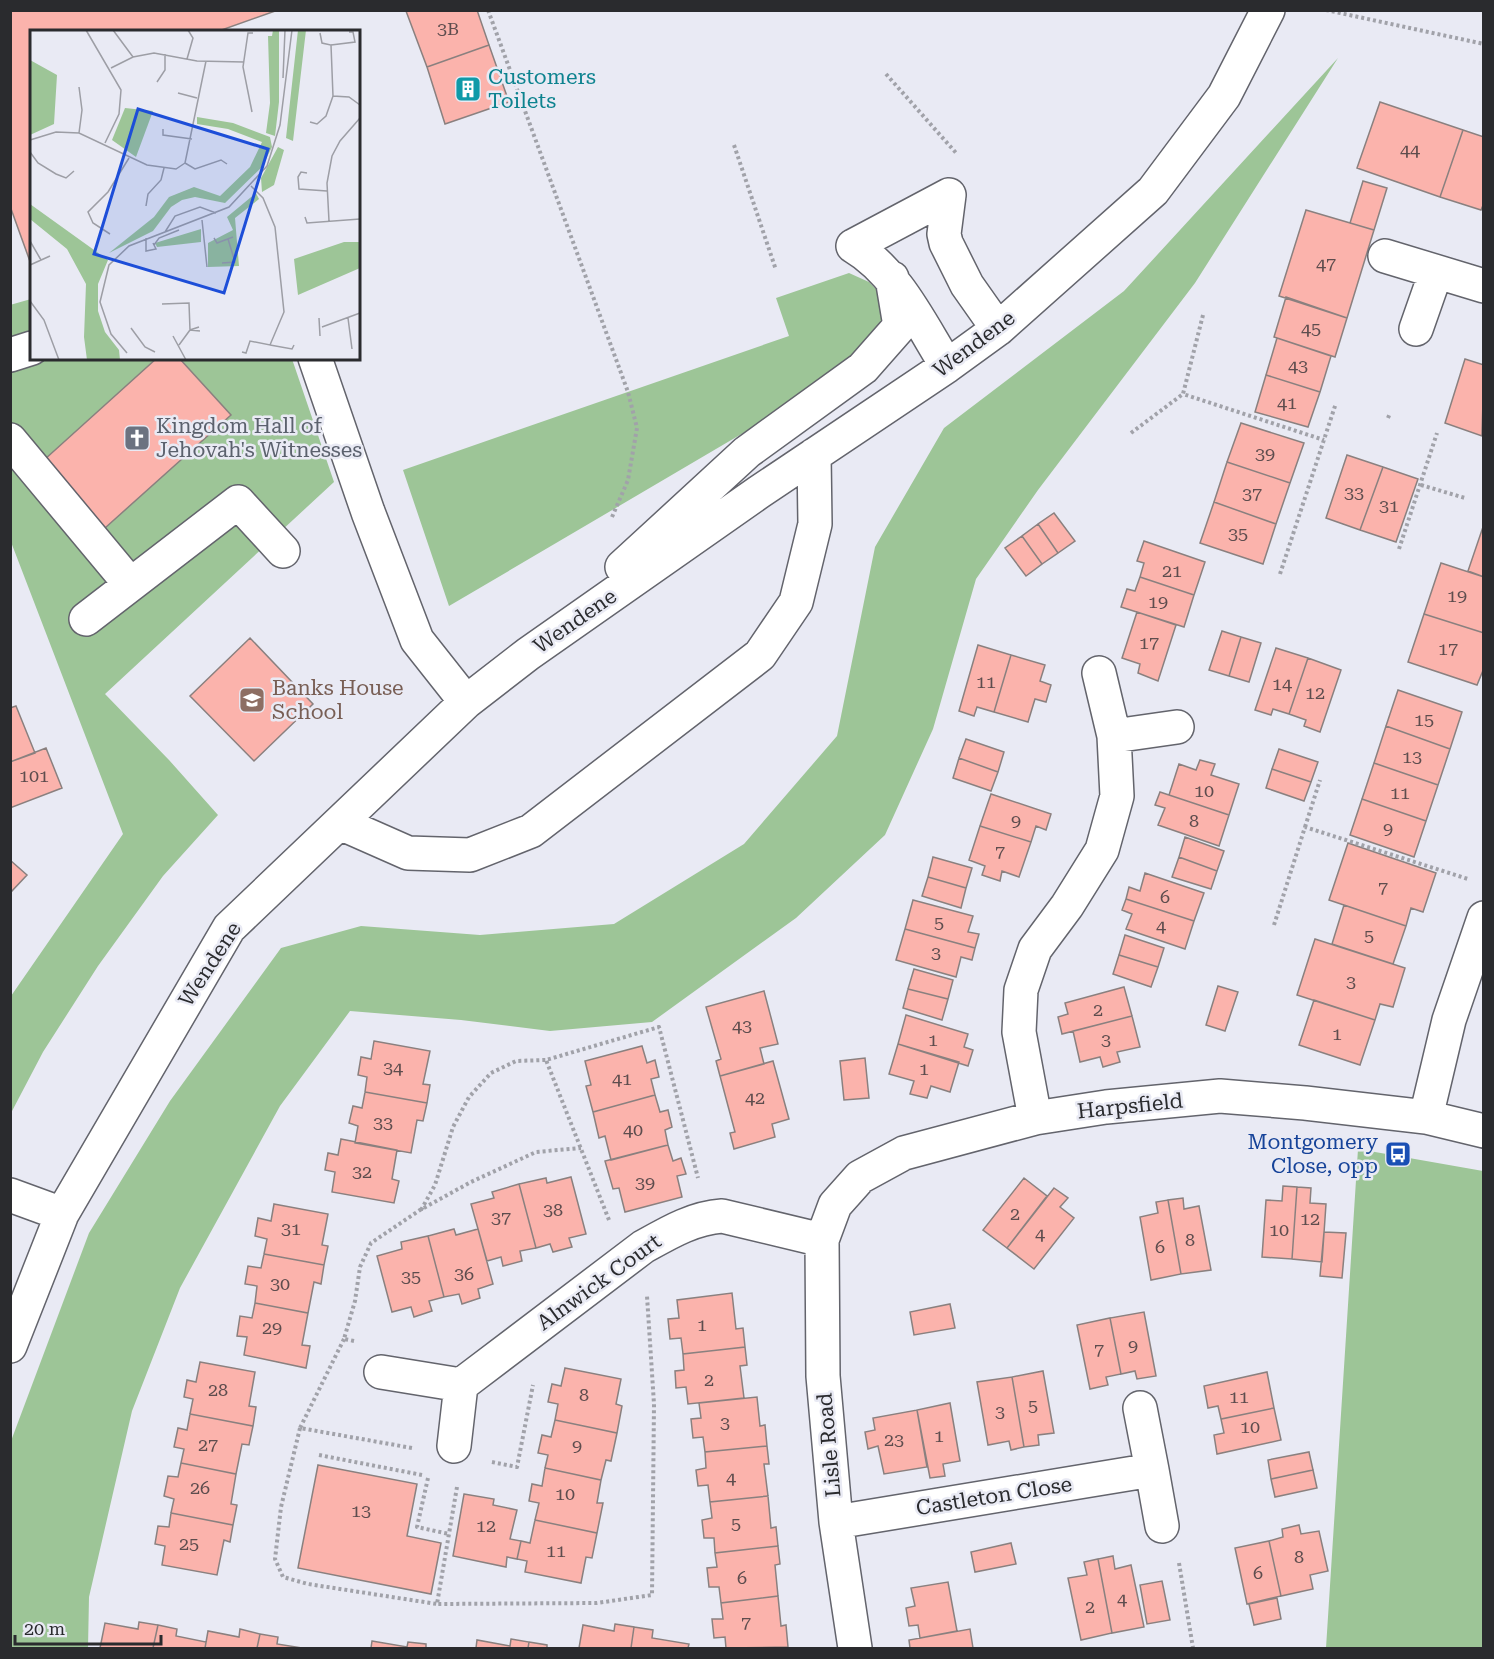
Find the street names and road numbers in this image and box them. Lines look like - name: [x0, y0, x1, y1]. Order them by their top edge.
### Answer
- street label: Wendene: [929, 306, 1019, 382]
- street label: Wendene: [529, 584, 621, 658]
- street label: Wendene: [174, 917, 246, 1011]
- street label: Harpsfield: [1076, 1088, 1185, 1123]
- street label: Alnwick Court: [532, 1229, 666, 1335]
- street label: Lisle Road: [812, 1391, 846, 1498]
- street label: Castleton Close: [914, 1472, 1074, 1520]

